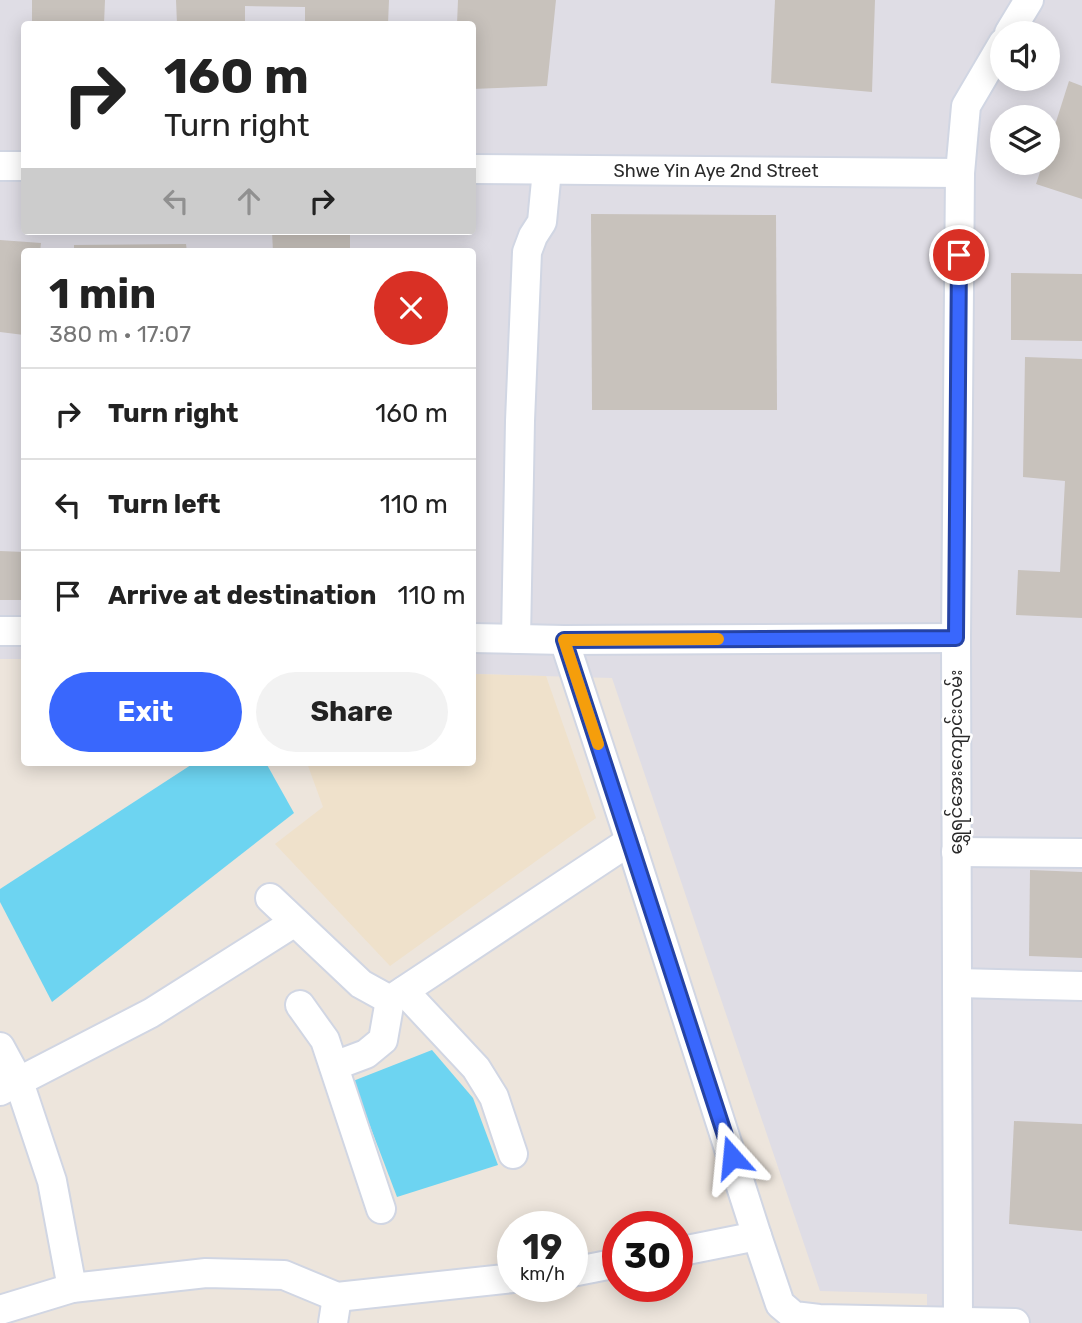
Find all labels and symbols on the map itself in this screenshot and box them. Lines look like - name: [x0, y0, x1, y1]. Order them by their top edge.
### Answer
- street label: Shwe Yin Aye 2nd Street: [614, 160, 818, 182]
- pin: [929, 225, 989, 285]
- street label: ရွှေရင်အေးကျောင်းလမ်း: [943, 670, 971, 854]
- position arrow: [695, 1120, 769, 1194]
- speed limit sign: 30: [602, 1211, 693, 1302]

